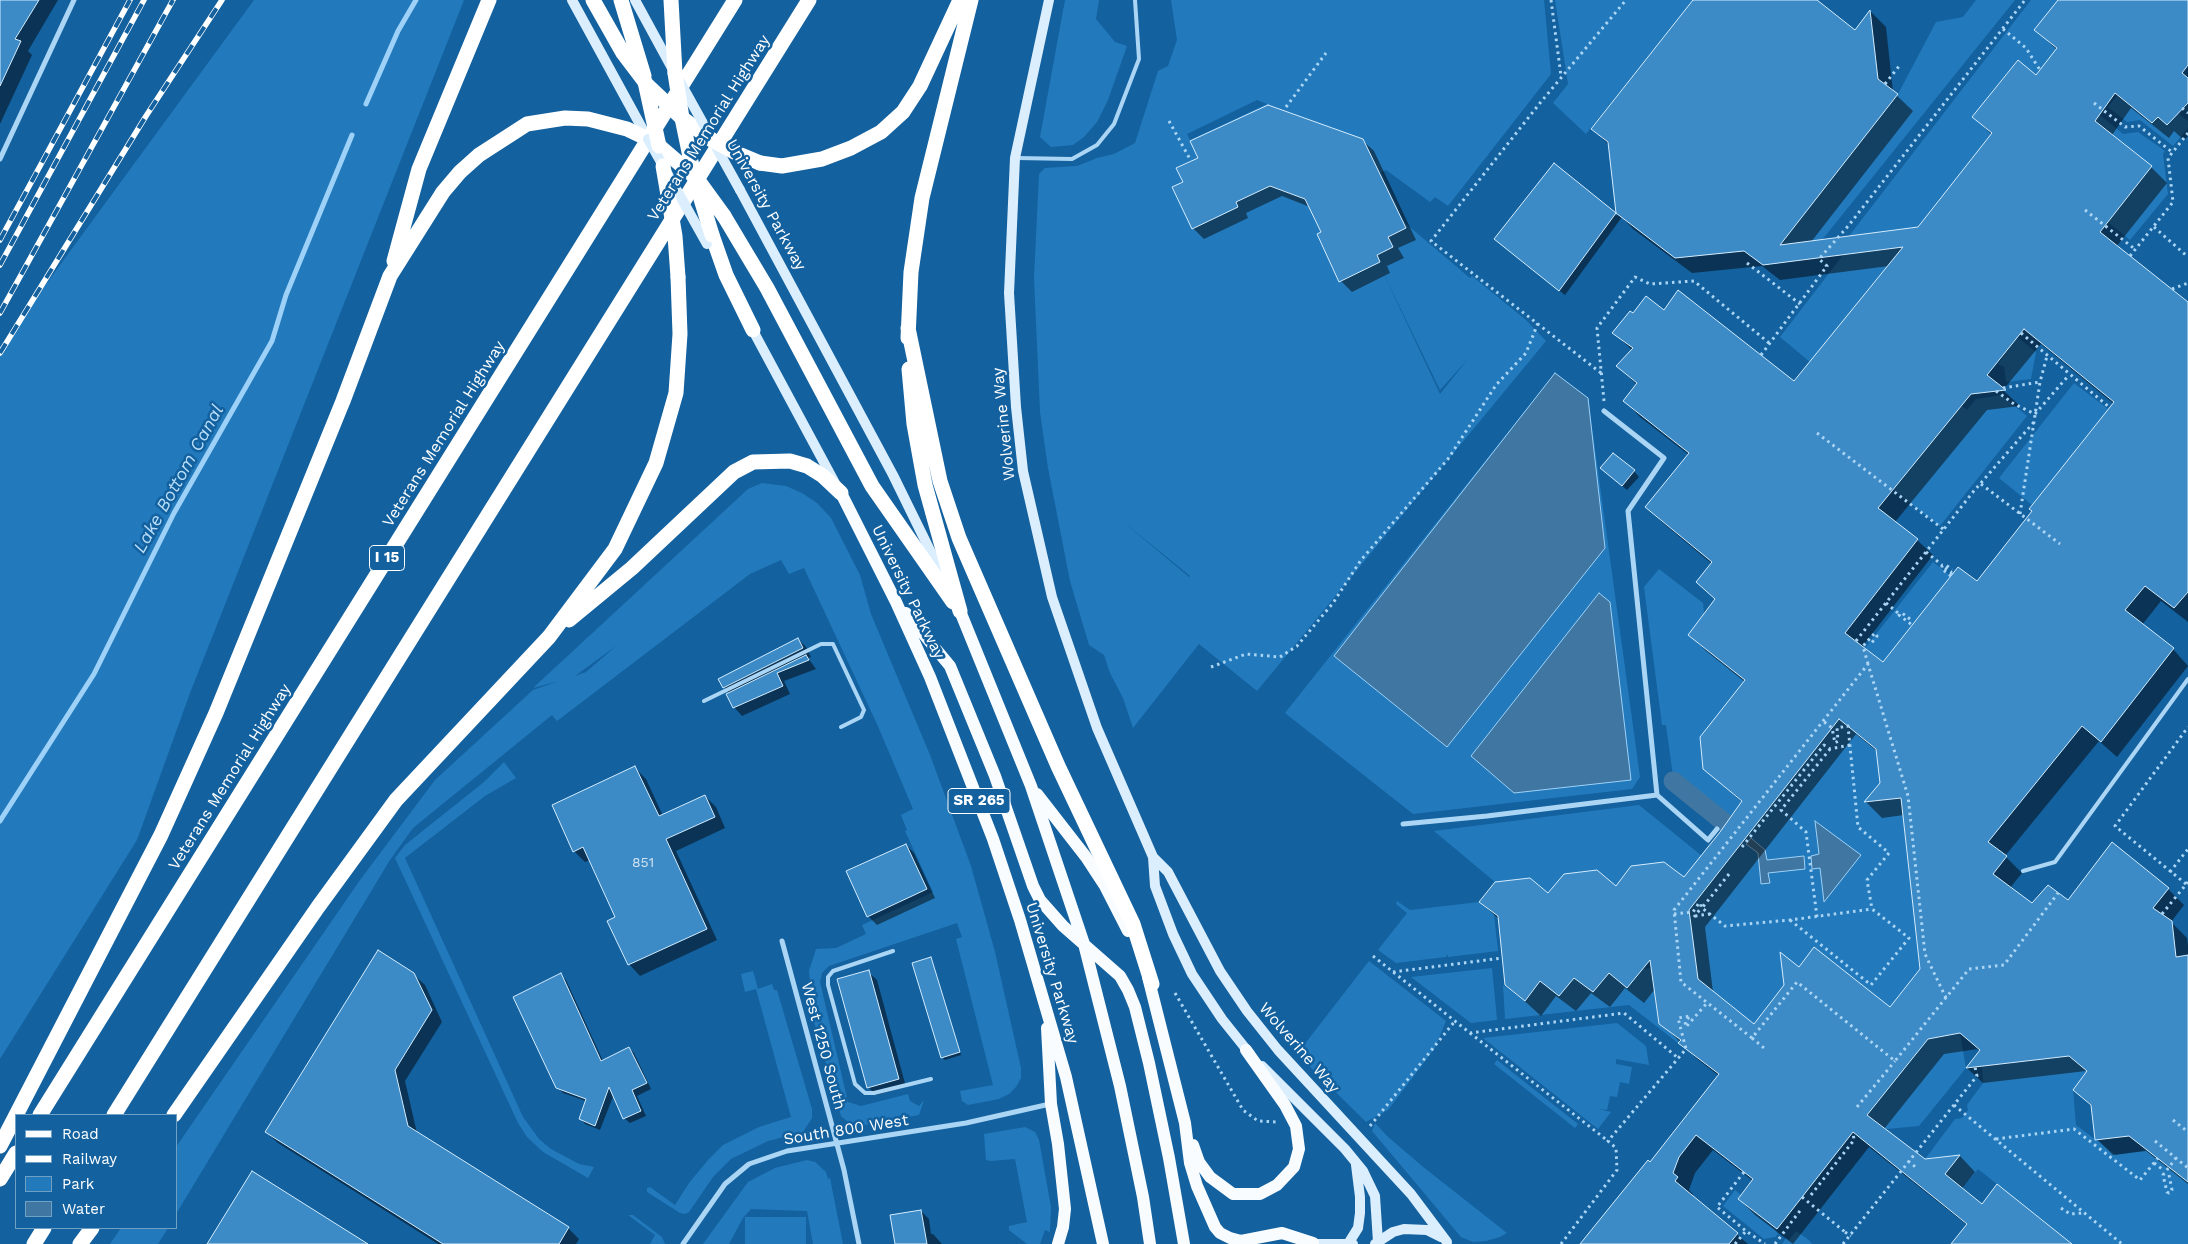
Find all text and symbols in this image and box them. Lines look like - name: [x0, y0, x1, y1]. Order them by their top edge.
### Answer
- street label: Veterans Memorial Highway: [644, 31, 774, 225]
- street label: University Parkway: [722, 136, 810, 274]
- street label: Veterans Memorial Highway: [379, 337, 509, 531]
- street label: Wolverine Way: [989, 367, 1019, 481]
- water label: Lake Bottom Canal: [129, 401, 229, 557]
- street label: University Parkway: [867, 522, 949, 662]
- road number: I 15: [370, 546, 404, 570]
- street label: Veterans Memorial Highway: [165, 680, 295, 874]
- road number: SR 265: [948, 788, 1010, 814]
- house number: 851: [632, 855, 654, 871]
- street label: University Parkway: [1021, 900, 1083, 1046]
- street label: West 1250 South: [797, 980, 849, 1112]
- street label: Wolverine Way: [1255, 999, 1343, 1097]
- street label: South 800 West: [782, 1111, 910, 1149]
- legend: [15, 1114, 178, 1229]
- text: Road: [62, 1125, 99, 1143]
- text: Railway: [62, 1150, 117, 1168]
- text: Park: [62, 1175, 94, 1193]
- text: Water: [62, 1200, 105, 1218]

